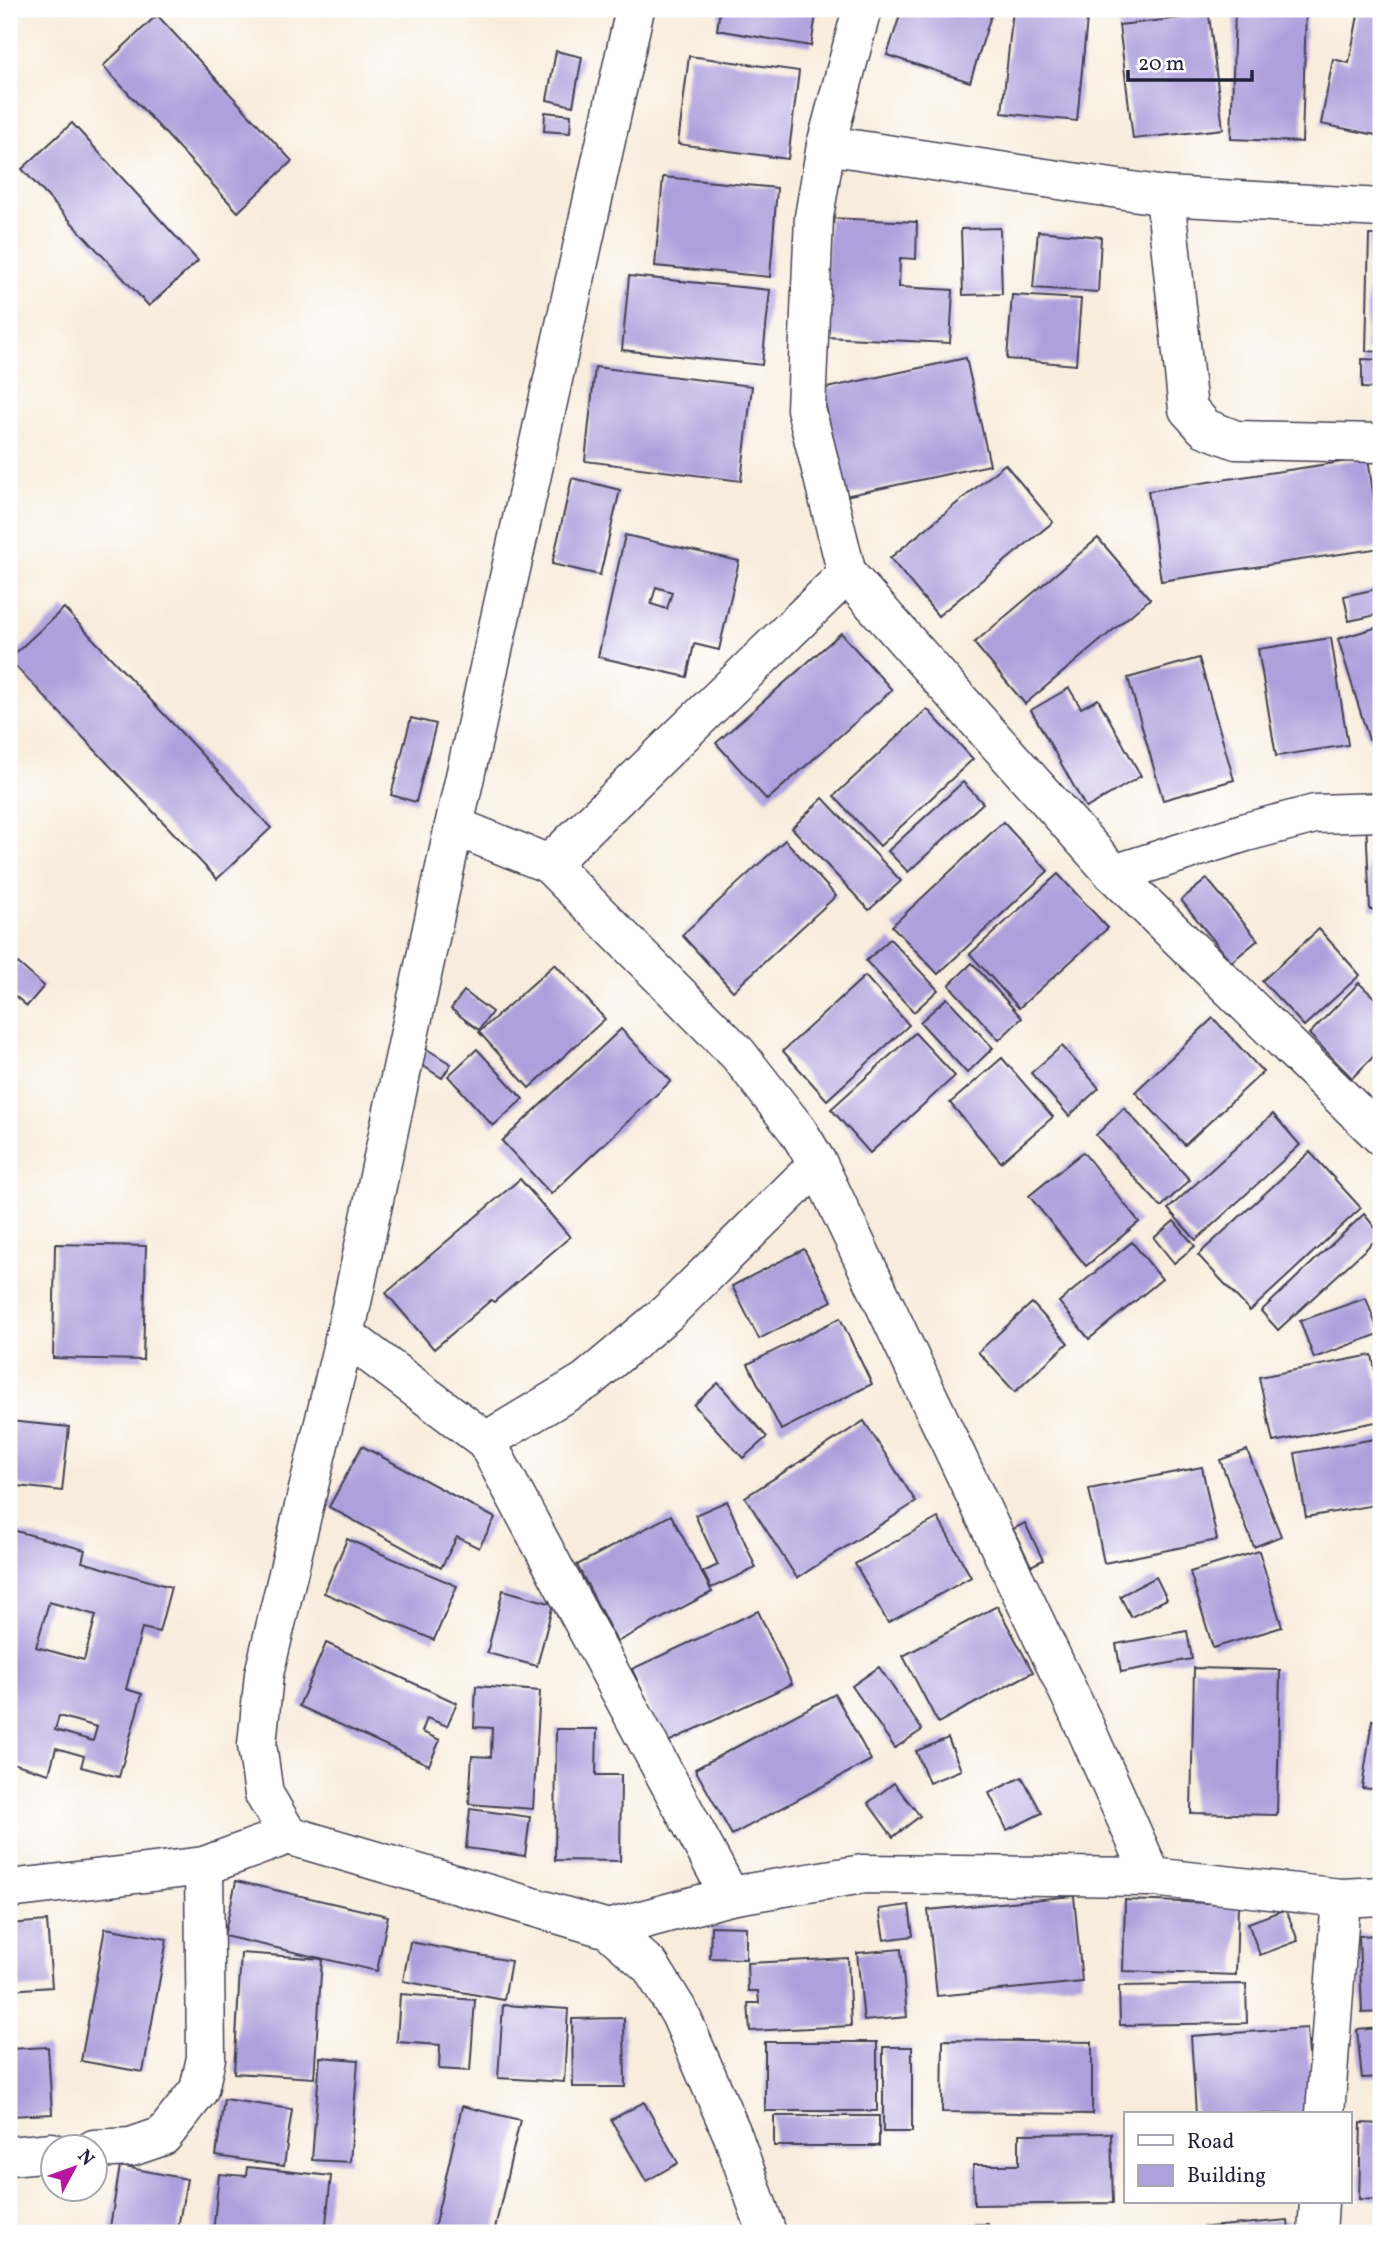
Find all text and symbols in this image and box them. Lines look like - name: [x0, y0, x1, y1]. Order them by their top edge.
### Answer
- scale bar: [1128, 38, 1252, 82]
- text: 20 m: [1138, 50, 1184, 79]
- legend: [1124, 2112, 1352, 2204]
- text: Road: [1187, 2128, 1234, 2157]
- north arrow: [38, 2134, 108, 2204]
- text: N: [71, 2144, 100, 2172]
- text: Building: [1187, 2162, 1266, 2191]

